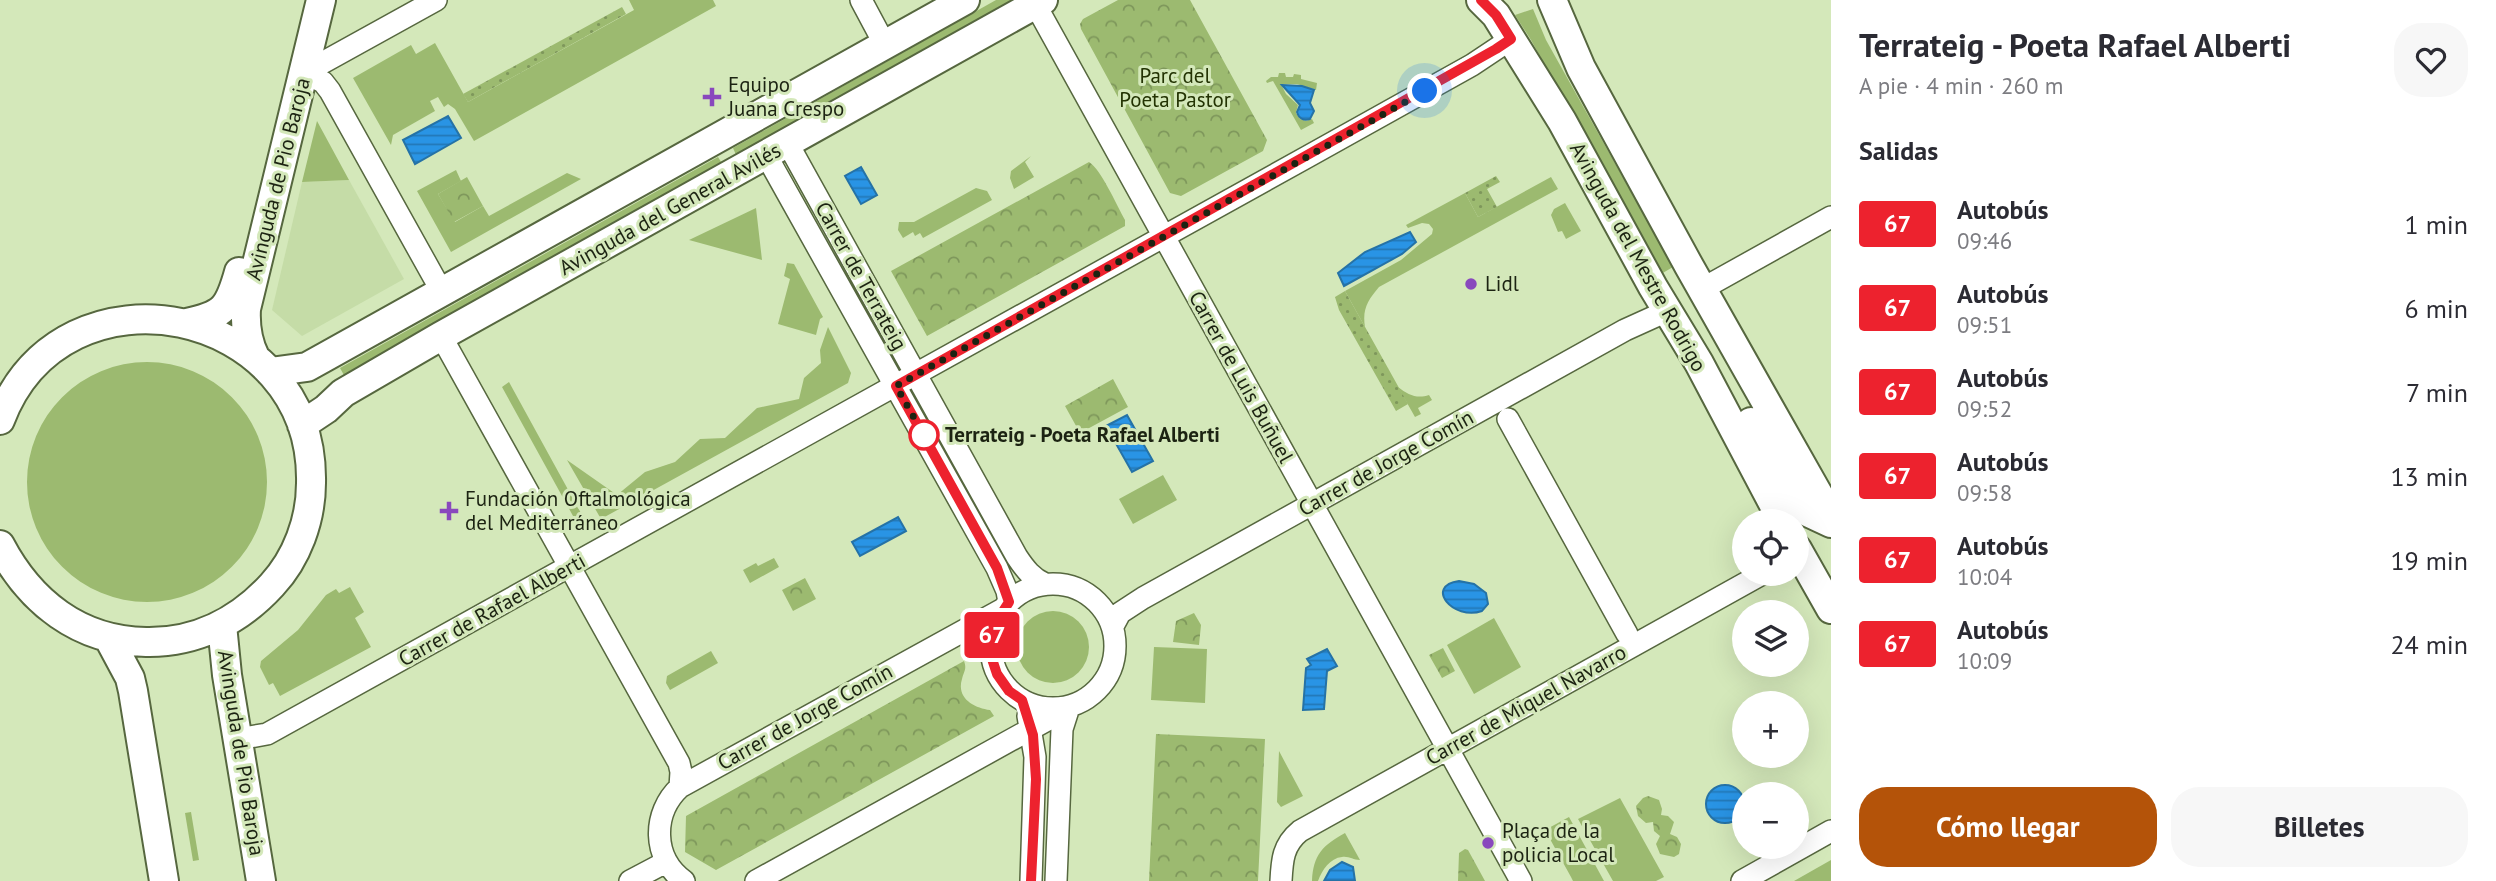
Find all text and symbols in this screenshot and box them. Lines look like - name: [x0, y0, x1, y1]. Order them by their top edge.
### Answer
- text: Terrateig - Poeta Rafael Alberti: [1859, 23, 2291, 66]
- button: heart: [2394, 23, 2468, 97]
- park label: Parc del Poeta Pastor: [1119, 62, 1231, 113]
- place label: Equipo Juana Crespo: [727, 71, 844, 122]
- text: A pie · 4 min · 260 m: [1859, 71, 2063, 100]
- your location: [1407, 73, 1442, 108]
- street label: Avinguda de Pio Baroja: [239, 75, 316, 283]
- marker: Equipo Juana Crespo: [702, 87, 722, 107]
- text: Salidas: [1859, 134, 1938, 167]
- street label: Avinguda del General Avilés: [554, 136, 785, 281]
- street label: Avinguda del Mestre Rodrigo: [1564, 137, 1713, 376]
- text: Autobús: [1957, 193, 2049, 226]
- street label: Carrer de Terrateig: [810, 197, 913, 355]
- text: 67: [1884, 208, 1911, 239]
- text: 1 min: [2405, 208, 2468, 241]
- text: 09:46: [1957, 226, 2012, 255]
- place label: Lidl: [1485, 270, 1519, 297]
- marker: Lidl: [1463, 276, 1479, 292]
- text: Autobús: [1957, 277, 2049, 310]
- street label: Carrer de Luis Buñuel: [1183, 286, 1300, 467]
- text: 67: [1884, 292, 1911, 323]
- text: 6 min: [2405, 292, 2468, 325]
- text: 09:51: [1957, 310, 2012, 339]
- text: Autobús: [1957, 361, 2049, 394]
- text: 67: [1884, 376, 1911, 407]
- text: 7 min: [2406, 376, 2468, 409]
- text: 09:52: [1957, 394, 2012, 423]
- street label: Carrer de Jorge Comín: [1293, 403, 1478, 522]
- marker: Terrateig - Poeta Rafael Alberti: [909, 420, 939, 450]
- place label: Terrateig - Poeta Rafael Alberti: [945, 421, 1220, 448]
- text: Autobús: [1957, 445, 2049, 478]
- text: 67: [1884, 460, 1911, 491]
- text: 13 min: [2390, 460, 2468, 493]
- text: 09:58: [1957, 478, 2012, 507]
- place label: Fundación Oftalmológica del Mediterráneo: [465, 485, 691, 536]
- marker: Fundación Oftalmológica del Mediterráneo: [439, 501, 459, 521]
- map controls: [1732, 509, 1809, 859]
- button: locate: [1732, 509, 1809, 586]
- text: Autobús: [1957, 529, 2049, 562]
- text: 67: [1884, 544, 1911, 575]
- text: 19 min: [2390, 544, 2468, 577]
- street label: Carrer de Rafael Alberti: [393, 547, 590, 672]
- text: 10:04: [1957, 562, 2012, 591]
- button: layers: [1732, 600, 1809, 677]
- line badge: 67: [960, 612, 1024, 658]
- text: Autobús: [1957, 613, 2049, 646]
- text: 67: [978, 619, 1006, 650]
- text: 67: [1884, 628, 1911, 659]
- text: 24 min: [2390, 628, 2468, 661]
- street label: Carrer de Miquel Navarro: [1421, 638, 1631, 771]
- text: 10:09: [1957, 646, 2012, 675]
- street label: Avinguda de Pio Baroja: [212, 648, 271, 858]
- street label: Carrer de Jorge Comín: [712, 657, 897, 776]
- button: +: [1732, 691, 1809, 768]
- button: −: [1732, 782, 1809, 859]
- button: Cómo llegar: [1859, 787, 2157, 867]
- button: Billetes: [2171, 787, 2468, 867]
- place label: Plaça de la policia Local: [1502, 817, 1614, 868]
- marker: Plaça de la policia Local: [1480, 835, 1496, 851]

